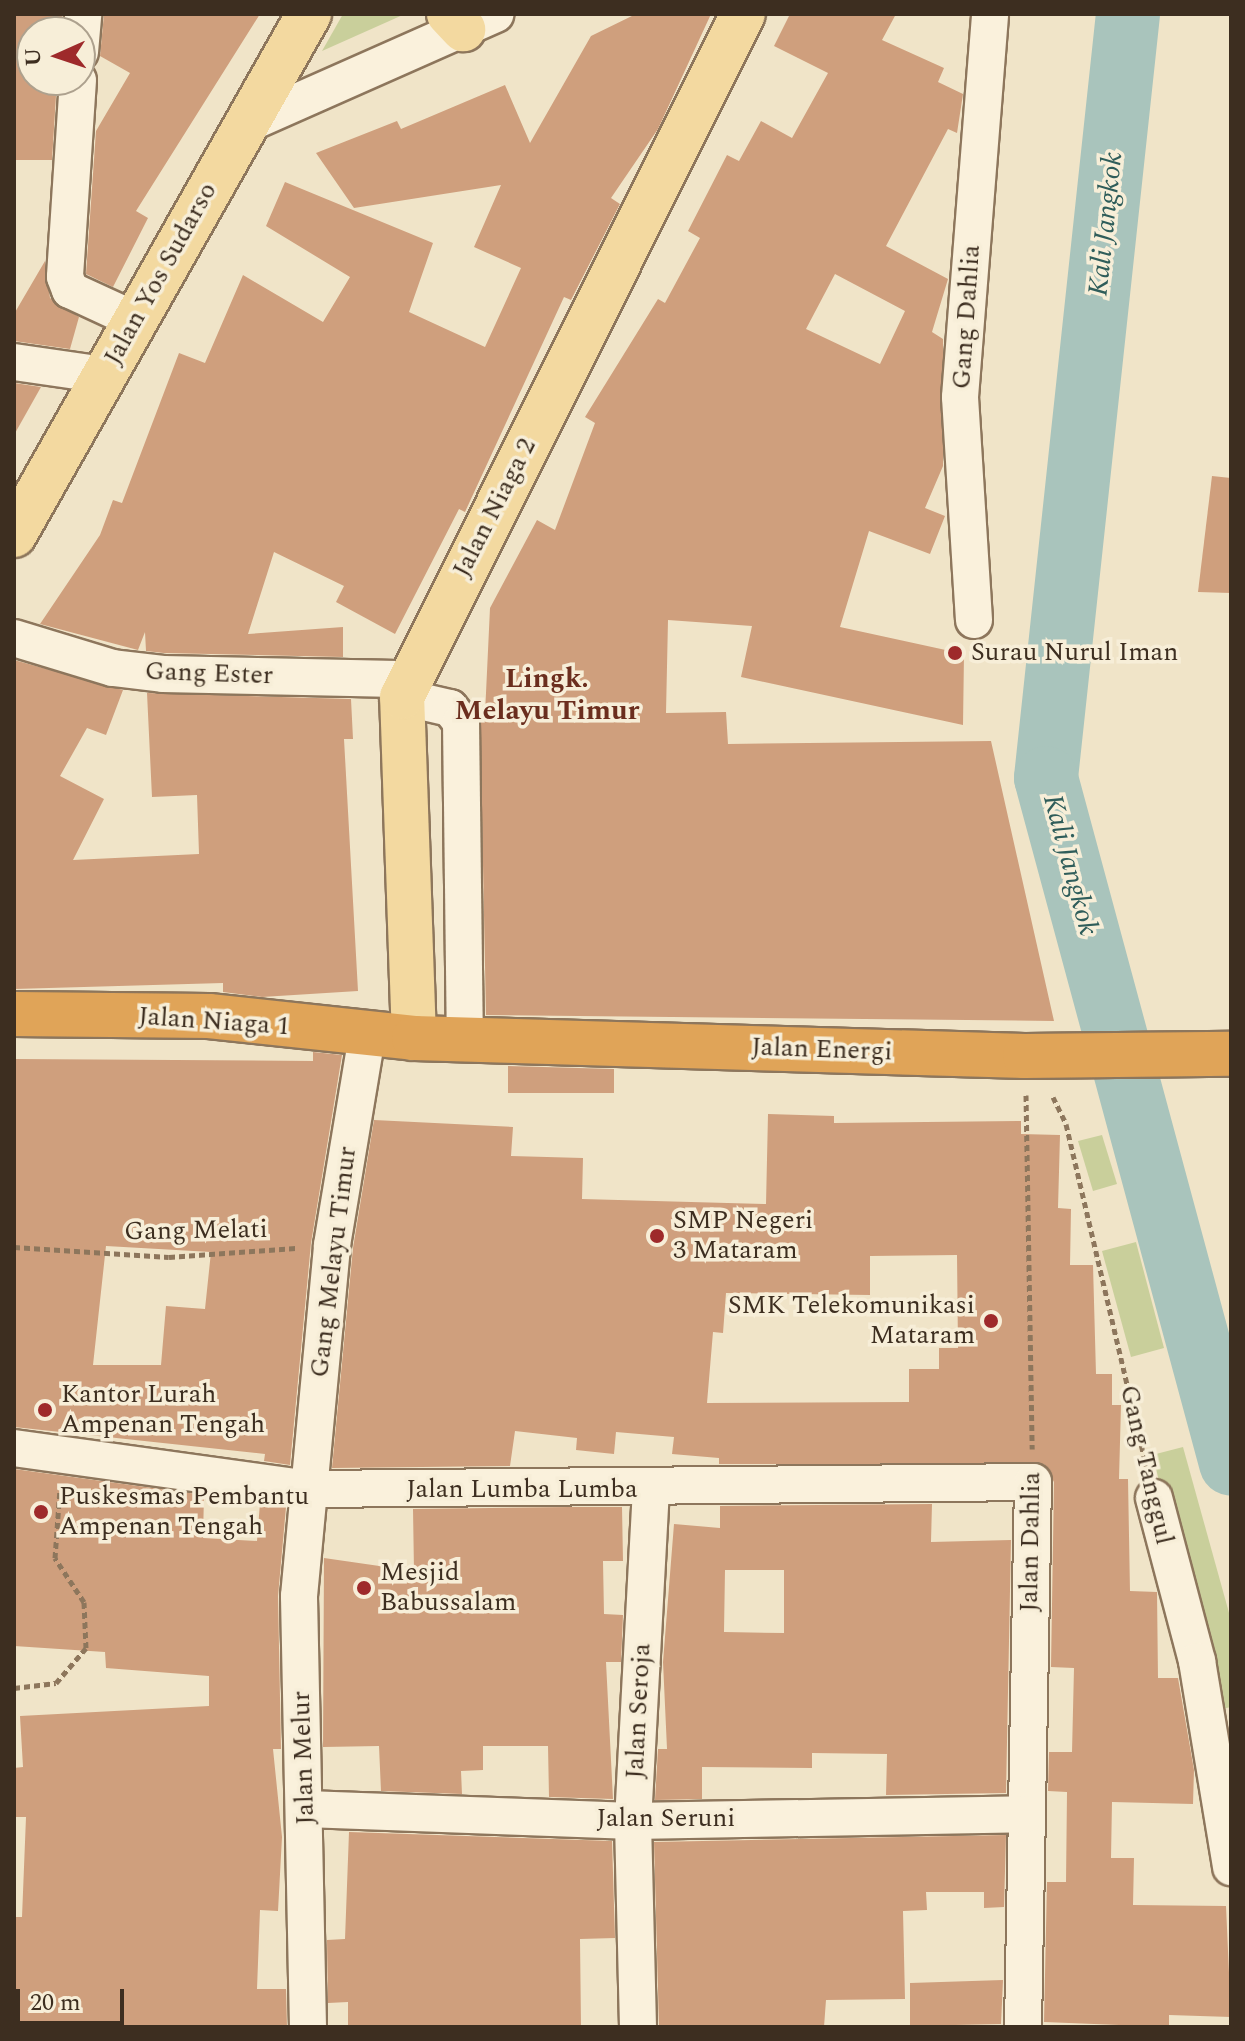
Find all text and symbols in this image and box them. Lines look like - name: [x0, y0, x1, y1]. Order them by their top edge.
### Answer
- north arrow: [16, 16, 96, 96]
- text: U: [17, 47, 50, 67]
- water label: Kali Jangkok: [1082, 150, 1130, 298]
- street label: Jalan Yos Sudarso: [98, 177, 224, 371]
- street label: Gang Dahlia: [946, 244, 988, 390]
- street label: Jalan Niaga 2: [447, 433, 543, 583]
- place label: Surau Nurul Iman: [971, 637, 1178, 669]
- marker: Surau Nurul Iman: [946, 644, 964, 662]
- street label: Gang Ester: [144, 656, 274, 692]
- district label: Lingk. Melayu Timur: [455, 662, 639, 728]
- water label: Kali Jangkok: [1035, 791, 1105, 939]
- street label: Jalan Niaga 1: [137, 1001, 291, 1043]
- street label: Jalan Energi: [751, 1032, 893, 1068]
- street label: Gang Melayu Timur: [304, 1145, 364, 1379]
- place label: SMP Negeri 3 Mataram: [673, 1205, 813, 1266]
- street label: Gang Melati: [124, 1214, 268, 1248]
- marker: SMP Negeri 3 Mataram: [648, 1227, 666, 1245]
- place label: SMK Telekomunikasi Mataram: [728, 1290, 975, 1352]
- marker: SMK Telekomunikasi Mataram: [982, 1312, 1000, 1330]
- place label: Kantor Lurah Ampenan Tengah: [61, 1379, 265, 1440]
- street label: Gang Tanggul: [1113, 1382, 1179, 1548]
- marker: Kantor Lurah Ampenan Tengah: [36, 1401, 54, 1419]
- street label: Jalan Dahlia: [1014, 1472, 1048, 1612]
- street label: Jalan Lumba Lumba: [406, 1474, 638, 1506]
- place label: Puskesmas Pembantu Ampenan Tengah: [59, 1481, 309, 1542]
- marker: Puskesmas Pembantu Ampenan Tengah: [30, 1501, 52, 1523]
- place label: Mesjid Babussalam: [380, 1557, 516, 1618]
- marker: Mesjid Babussalam: [355, 1579, 373, 1597]
- street label: Jalan Seroja: [620, 1642, 658, 1780]
- street label: Jalan Melur: [286, 1690, 322, 1826]
- street label: Jalan Seruni: [597, 1803, 735, 1835]
- scale bar: [20, 1973, 128, 2023]
- text: 20 m: [30, 1985, 81, 2021]

